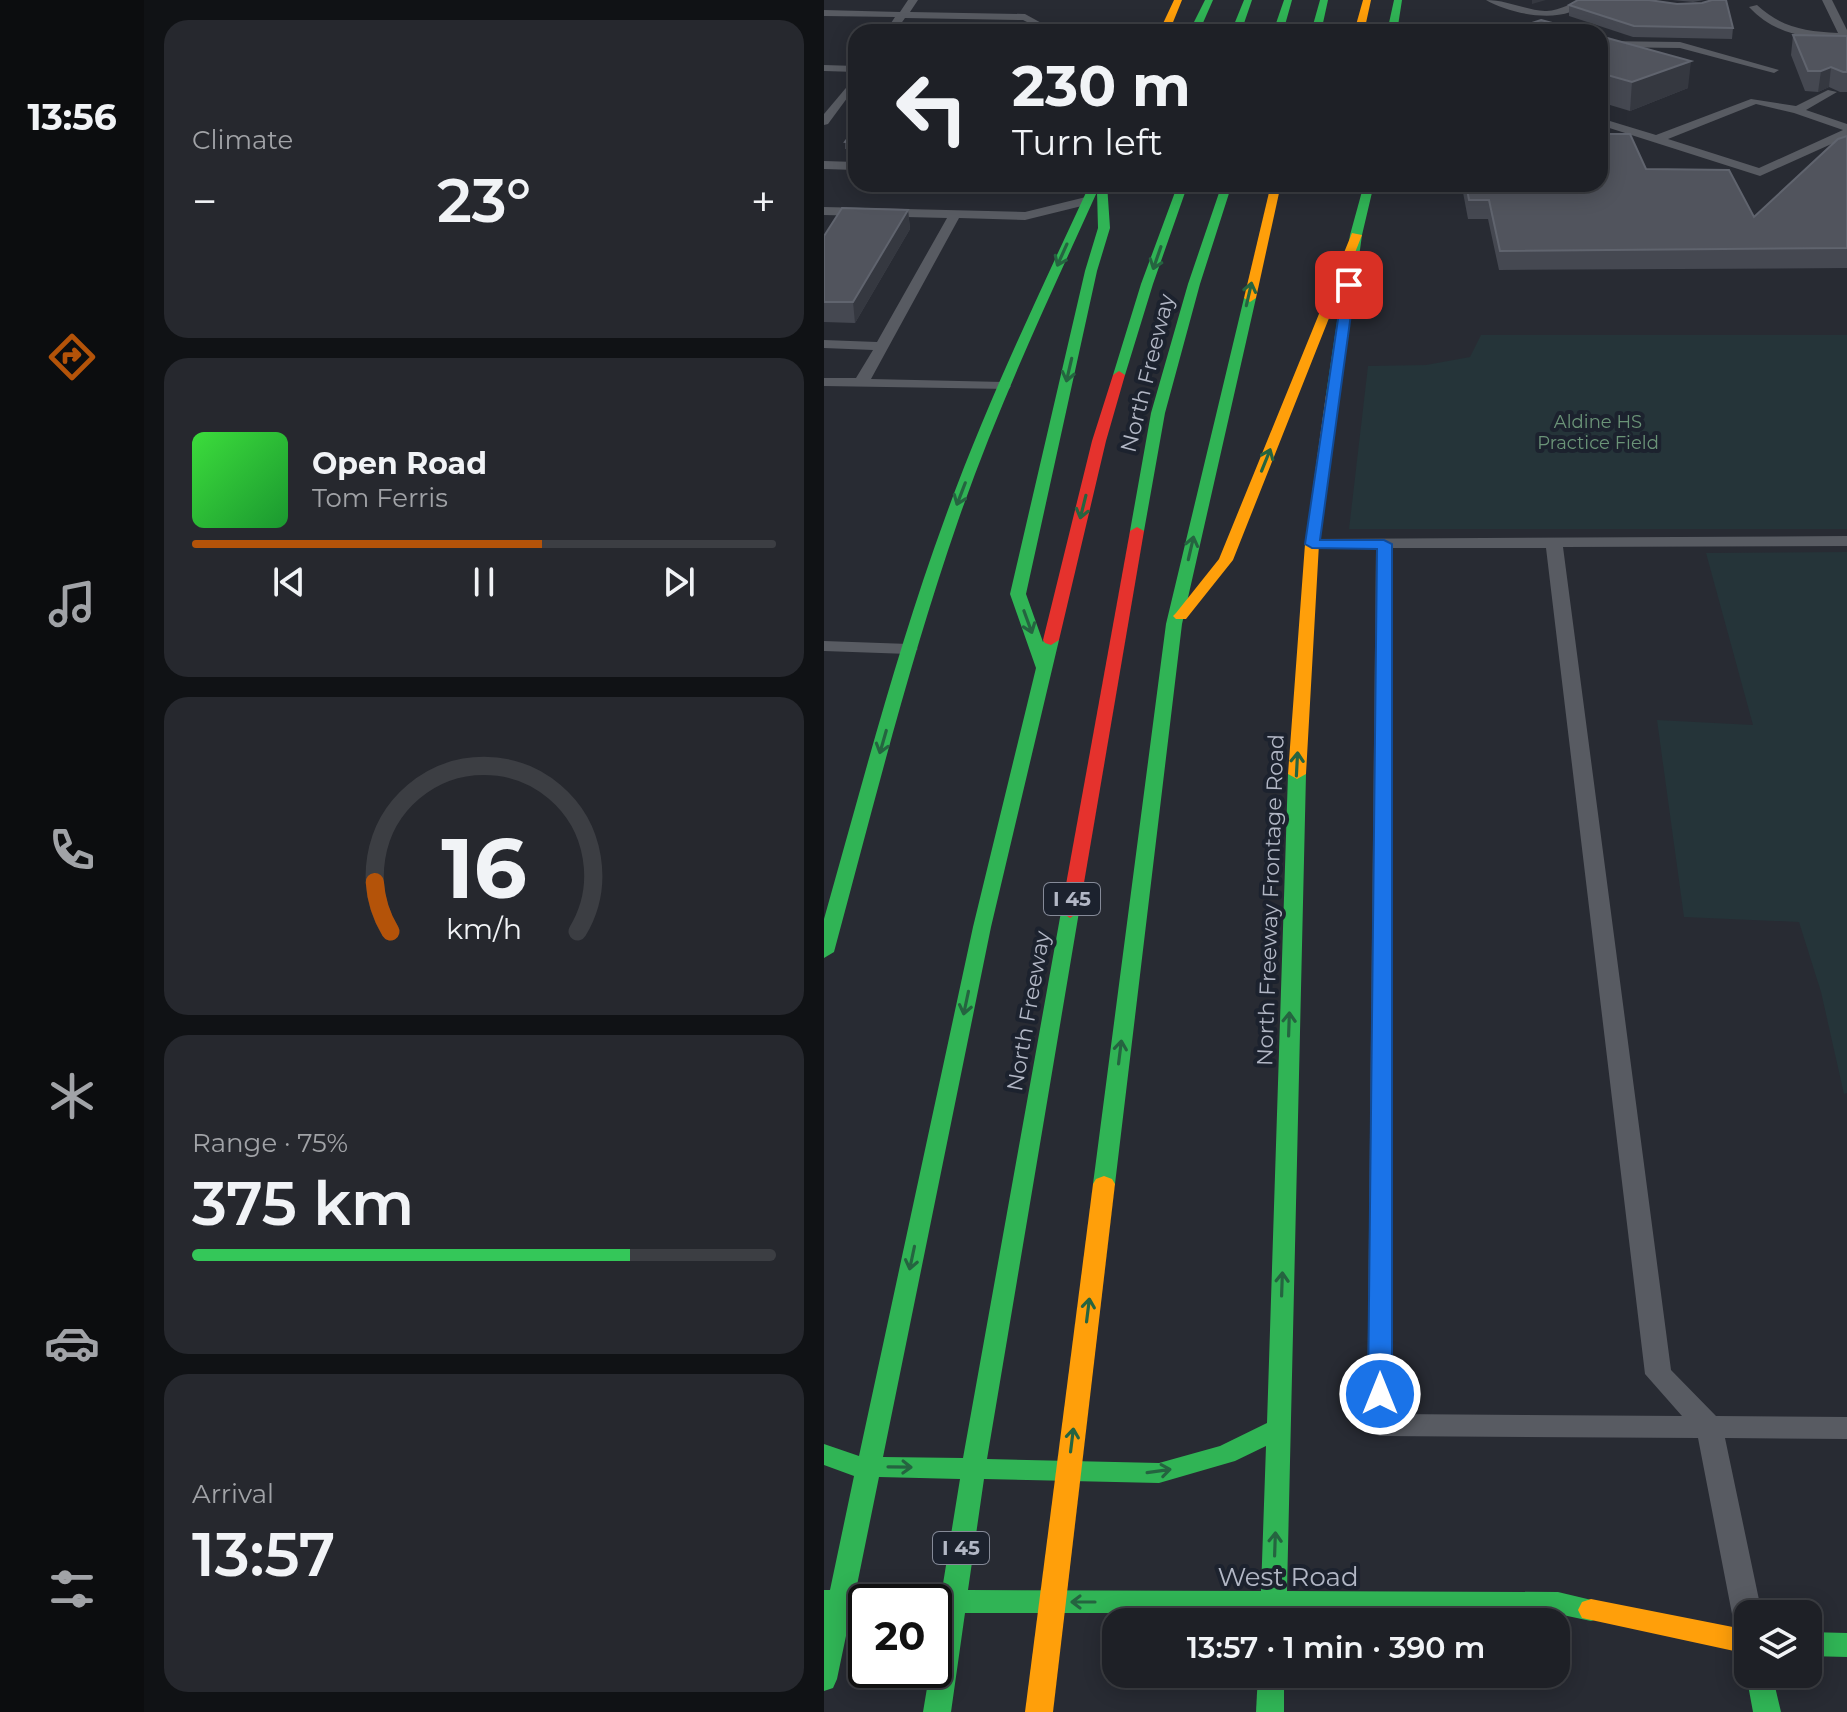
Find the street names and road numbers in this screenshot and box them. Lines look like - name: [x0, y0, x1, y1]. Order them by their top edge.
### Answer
- street label: North Freeway: [1115, 291, 1180, 455]
- street label: North Freeway Frontage Road: [1251, 734, 1290, 1066]
- road number: I 45: [1044, 883, 1100, 915]
- street label: North Freeway: [1001, 929, 1056, 1093]
- road number: I 45: [933, 1532, 989, 1564]
- street label: West Road: [1217, 1561, 1359, 1593]

